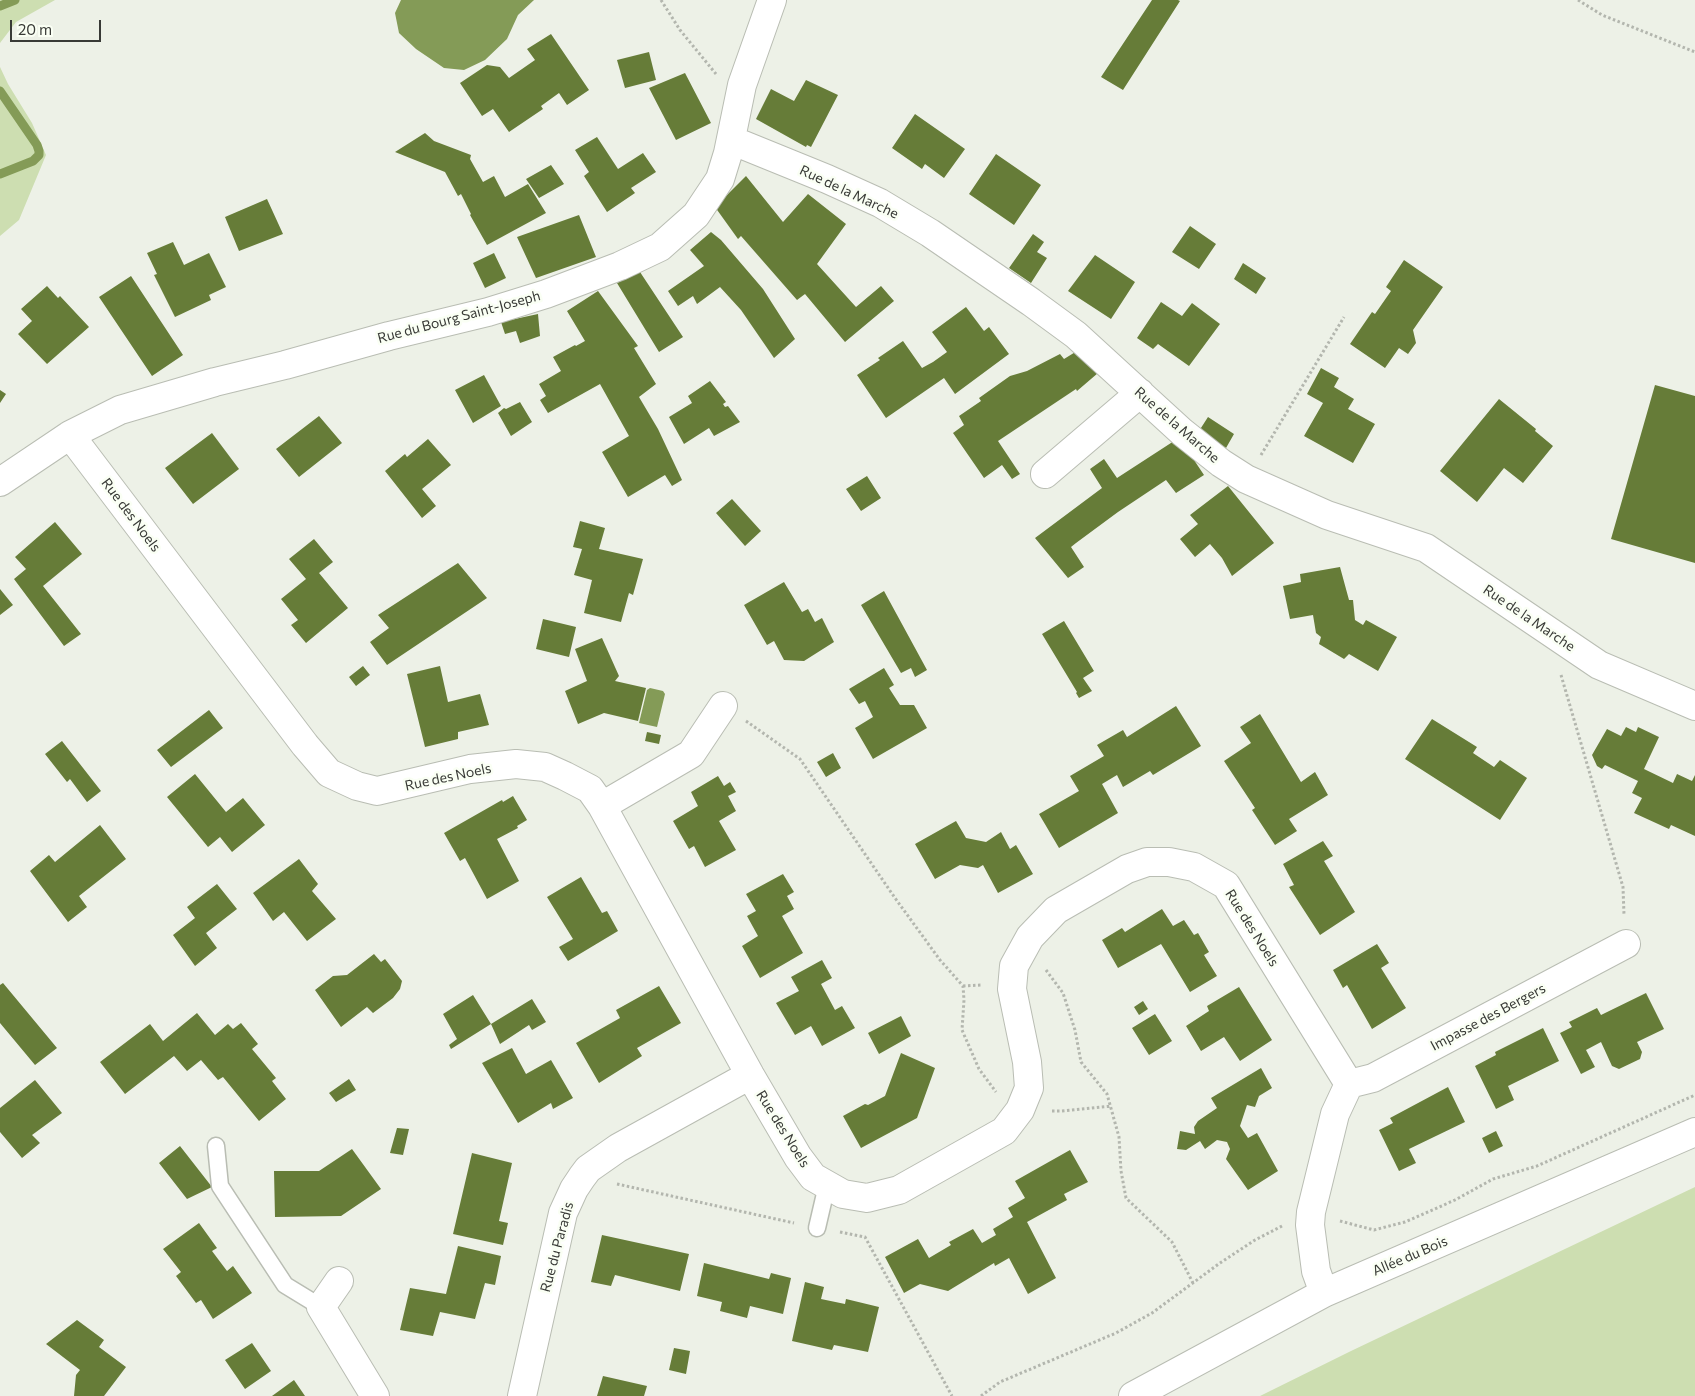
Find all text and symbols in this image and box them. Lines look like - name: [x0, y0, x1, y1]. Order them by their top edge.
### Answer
- scale bar: [12, 10, 104, 42]
- text: 20 m: [18, 20, 52, 38]
- street label: Rue de la Marche: [797, 162, 901, 222]
- street label: Rue du Bourg Saint-Joseph: [376, 287, 542, 347]
- street label: Rue de la Marche: [1131, 384, 1223, 466]
- street label: Rue des Noels: [98, 475, 164, 555]
- street label: Rue de la Marche: [1480, 581, 1578, 655]
- street label: Rue des Noels: [403, 760, 493, 794]
- street label: Rue des Noels: [1222, 886, 1282, 970]
- street label: Impasse des Bergers: [1428, 980, 1548, 1054]
- street label: Rue des Noels: [753, 1087, 813, 1171]
- street label: Rue du Paradis: [537, 1200, 577, 1294]
- street label: Allée du Bois: [1370, 1233, 1450, 1279]

